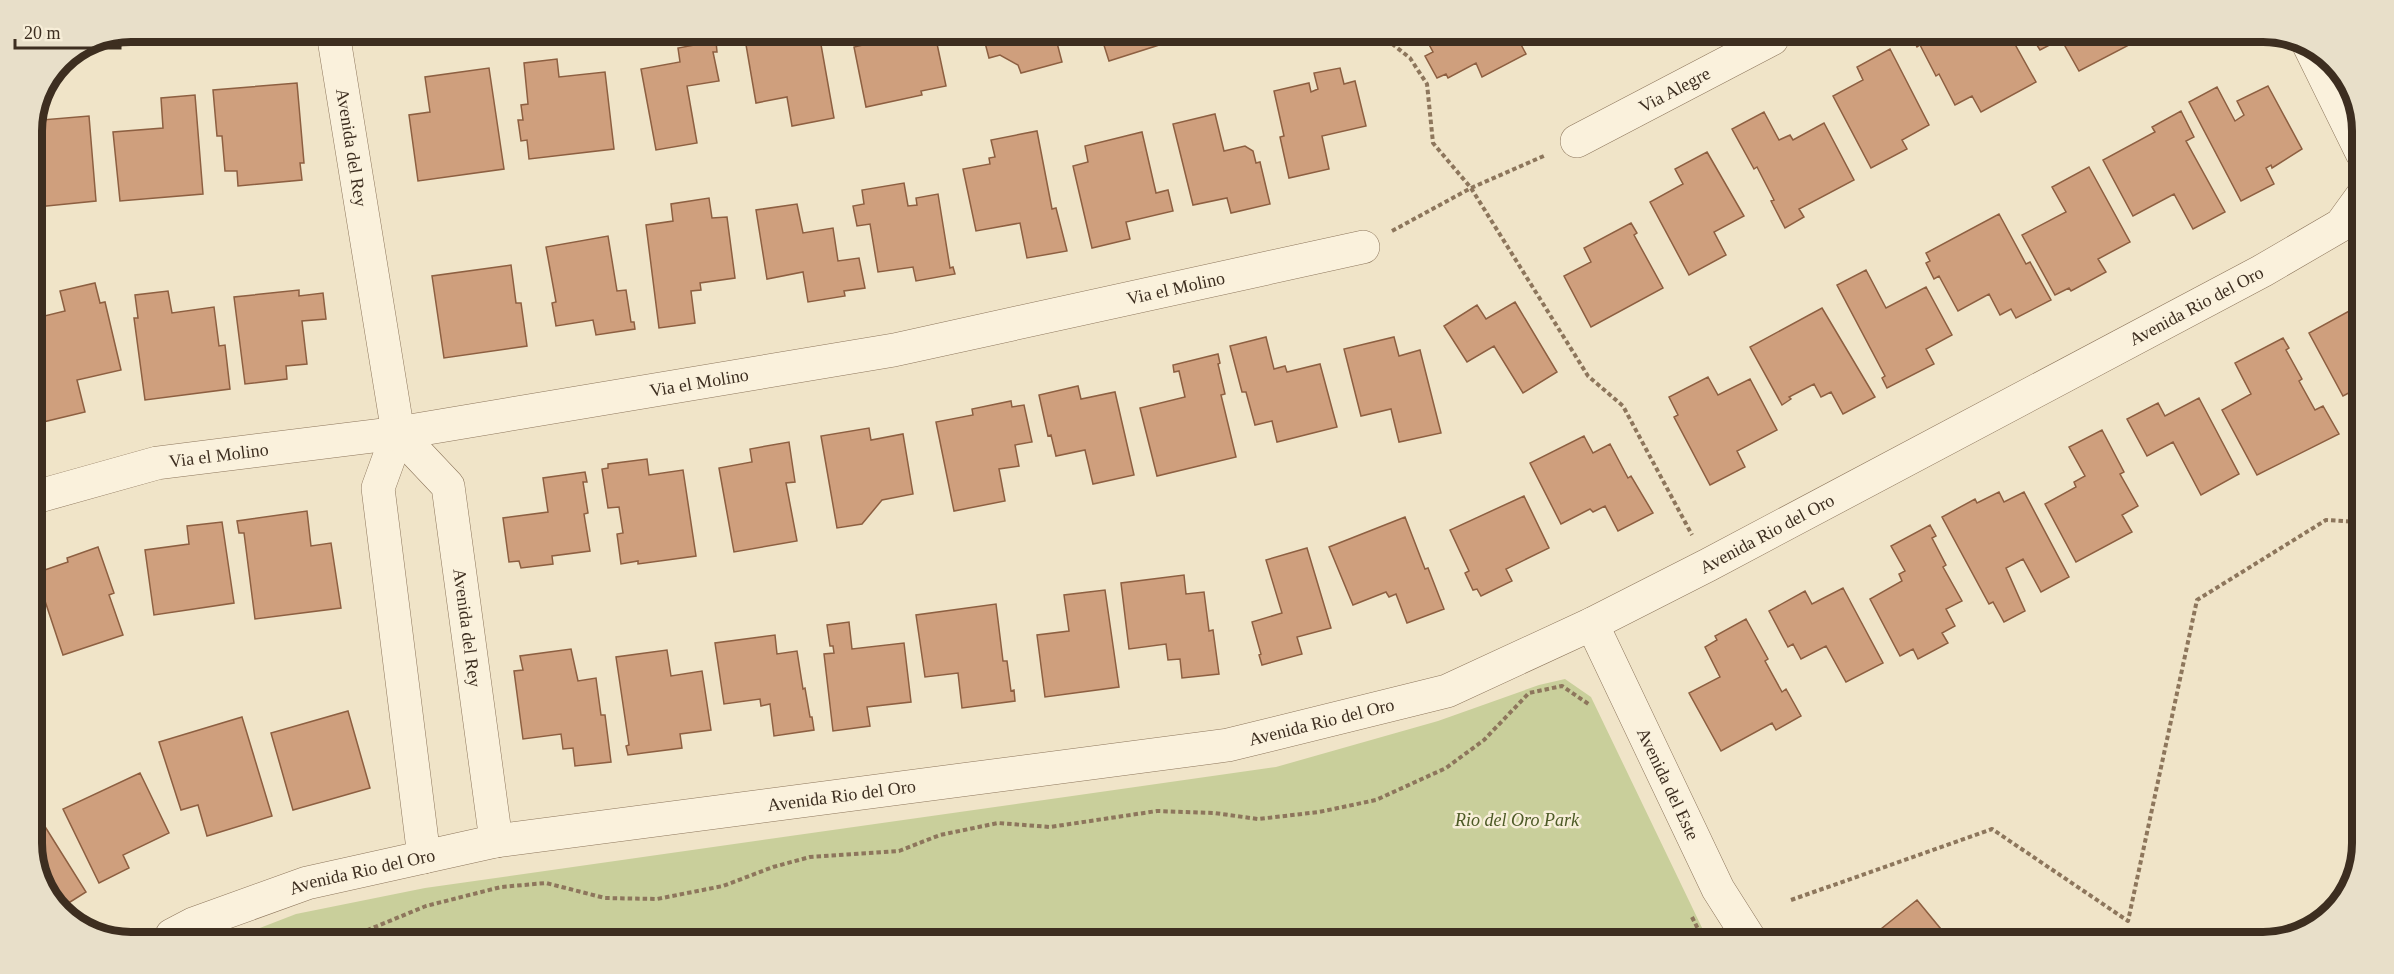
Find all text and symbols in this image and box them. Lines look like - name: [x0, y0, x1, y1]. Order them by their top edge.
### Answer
- scale bar: [15, 12, 120, 50]
- text: 20 m: [24, 23, 61, 43]
- street label: Via Alegre: [1636, 63, 1713, 117]
- street label: Avenida del Rey: [332, 87, 371, 208]
- street label: Avenida Rio del Oro: [2126, 262, 2267, 350]
- street label: Via el Molino: [1125, 268, 1227, 309]
- street label: Via el Molino: [648, 364, 750, 401]
- street label: Via el Molino: [168, 439, 270, 471]
- street label: Avenida Rio del Oro: [1697, 490, 1838, 577]
- street label: Avenida del Rey: [449, 567, 485, 689]
- street label: Avenida Rio del Oro: [1247, 694, 1396, 750]
- street label: Avenida del Este: [1633, 725, 1703, 843]
- street label: Avenida Rio del Oro: [766, 776, 917, 815]
- park label: Rio del Oro Park: [1454, 810, 1580, 830]
- street label: Avenida Rio del Oro: [286, 845, 437, 899]

